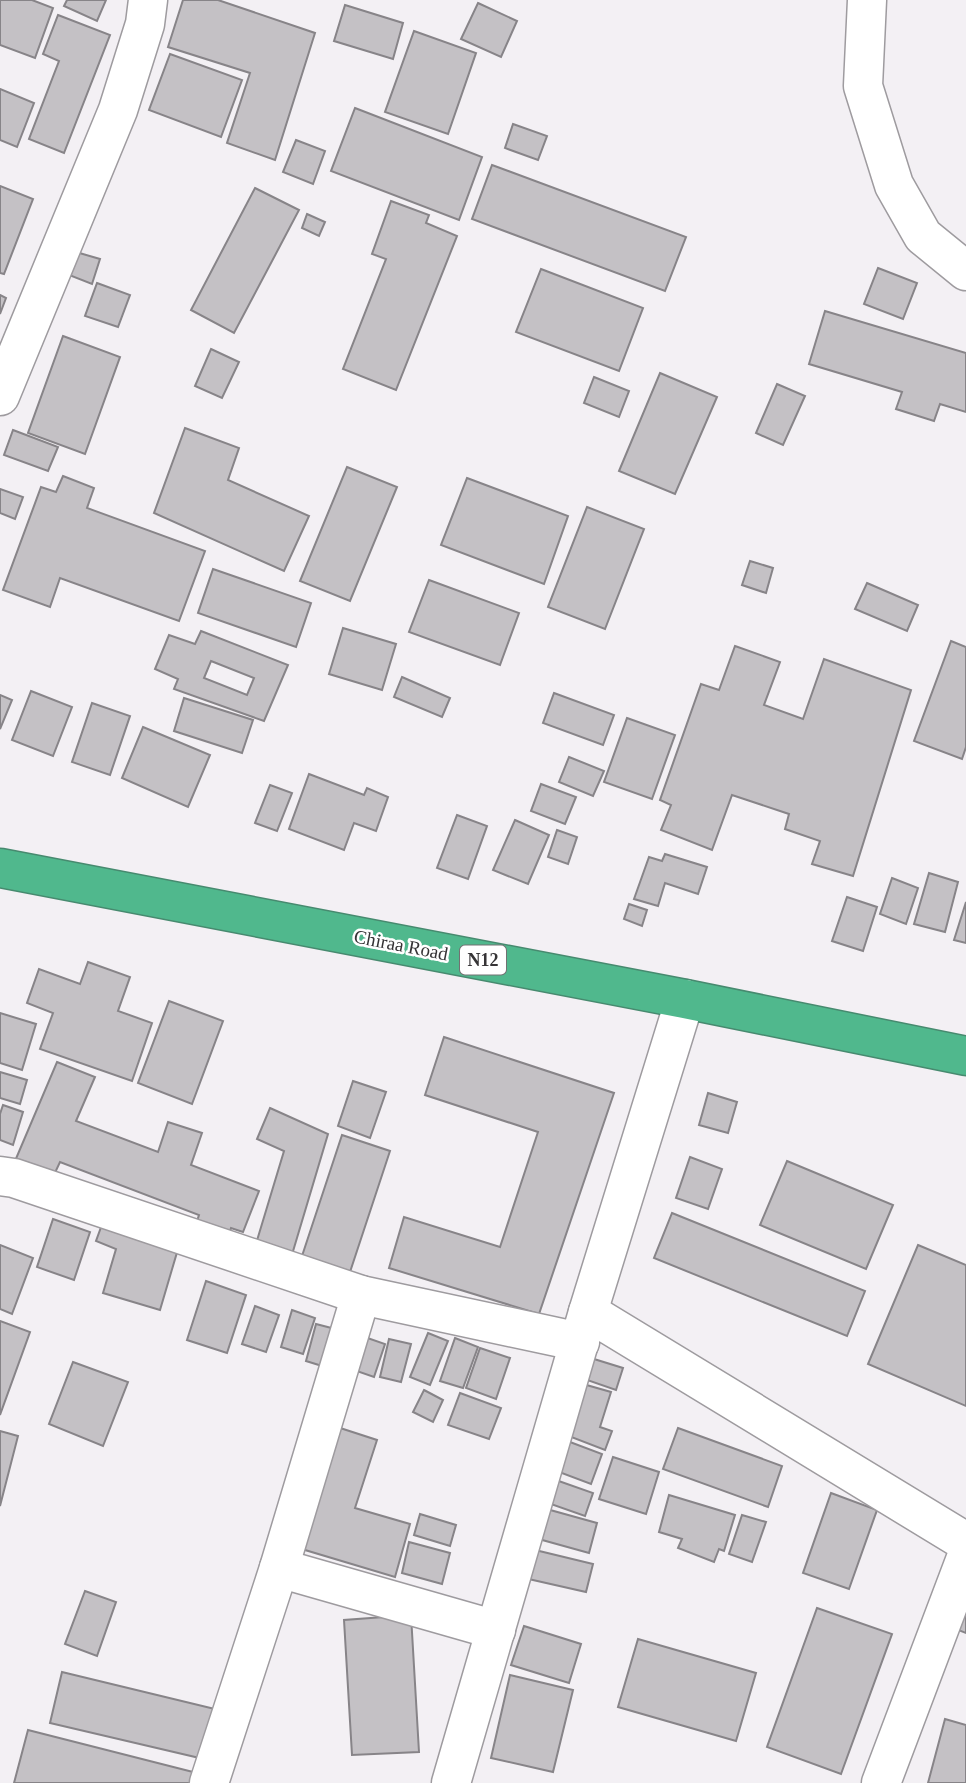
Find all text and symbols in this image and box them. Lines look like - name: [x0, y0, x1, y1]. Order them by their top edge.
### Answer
- street label: Chiraa Road: [352, 926, 450, 965]
- road number: N12: [460, 945, 506, 974]

